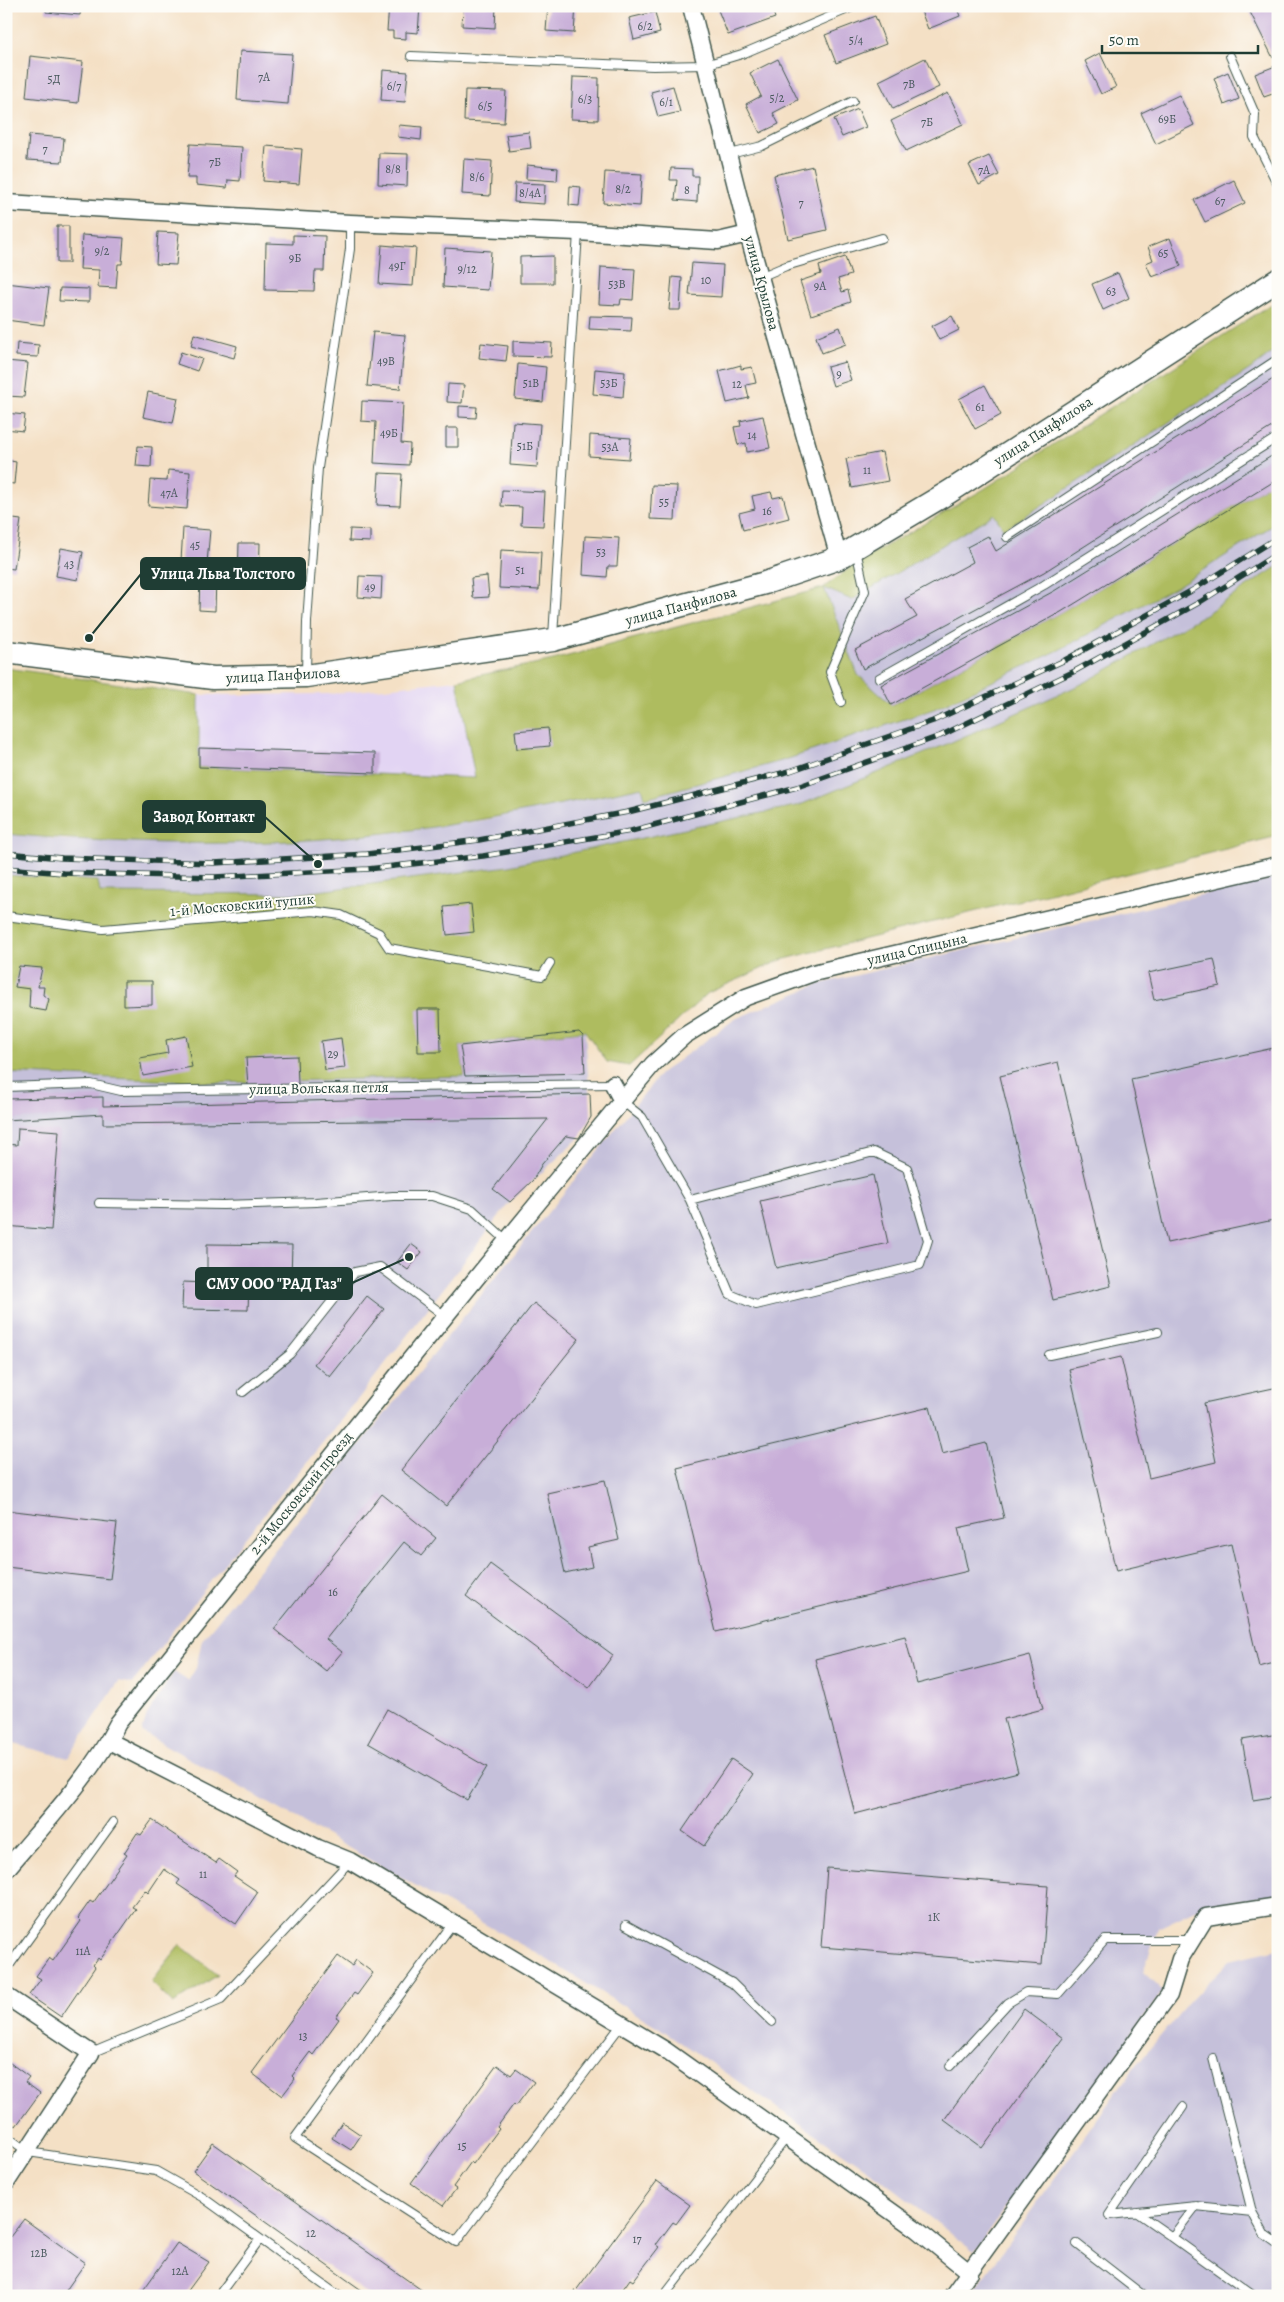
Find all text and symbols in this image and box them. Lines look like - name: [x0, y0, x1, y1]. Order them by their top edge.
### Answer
- house number: 6/2: [637, 18, 653, 34]
- scale bar: [1102, 22, 1258, 54]
- text: 50 m: [1109, 30, 1139, 50]
- house number: 5/4: [849, 32, 864, 48]
- house number: 7А: [258, 69, 271, 85]
- house number: 5Д: [48, 71, 61, 87]
- house number: 7В: [903, 76, 915, 92]
- house number: 6/7: [387, 78, 402, 94]
- house number: 5/2: [770, 90, 785, 106]
- house number: 6/3: [578, 91, 592, 107]
- house number: 6/1: [659, 94, 673, 110]
- house number: 6/5: [478, 98, 492, 114]
- house number: 69Б: [1158, 111, 1176, 127]
- house number: 7Б: [921, 114, 933, 130]
- house number: 7: [42, 141, 48, 157]
- house number: 7Б: [209, 154, 221, 170]
- house number: 8/8: [385, 161, 401, 177]
- house number: 7А: [978, 162, 991, 178]
- house number: 8/6: [469, 169, 485, 185]
- house number: 8/2: [615, 181, 631, 197]
- house number: 8: [684, 182, 690, 198]
- house number: 8/4А: [519, 185, 542, 201]
- house number: 67: [1215, 193, 1226, 209]
- house number: 7: [798, 195, 804, 211]
- street label: улица Крылова: [739, 232, 784, 333]
- house number: 9/2: [94, 243, 110, 259]
- house number: 65: [1158, 245, 1168, 261]
- house number: 9Б: [289, 250, 301, 266]
- house number: 49Г: [389, 258, 405, 274]
- house number: 9/12: [457, 261, 477, 277]
- house number: 10: [701, 272, 711, 288]
- house number: 53В: [608, 276, 626, 292]
- house number: 9А: [814, 278, 827, 294]
- house number: 63: [1106, 283, 1116, 299]
- house number: 49В: [377, 353, 395, 369]
- house number: 9: [836, 366, 842, 382]
- house number: 51В: [523, 375, 539, 391]
- house number: 53Б: [600, 375, 618, 391]
- house number: 12: [732, 376, 742, 392]
- street label: улица Панфилова: [989, 391, 1096, 471]
- house number: 61: [975, 399, 985, 415]
- house number: 49Б: [380, 425, 398, 441]
- house number: 14: [747, 427, 757, 443]
- house number: 51Б: [517, 438, 533, 454]
- house number: 53А: [601, 439, 620, 455]
- house number: 11: [863, 462, 871, 478]
- house number: 47А: [160, 485, 179, 501]
- house number: 55: [659, 494, 669, 510]
- house number: 16: [762, 503, 772, 519]
- house number: 45: [190, 537, 200, 553]
- house number: 53: [596, 544, 606, 560]
- house number: 43: [64, 556, 74, 572]
- callout: Улица Льва Толстого: [141, 558, 305, 589]
- house number: 51: [515, 562, 525, 578]
- text: Улица Льва Толстого: [151, 563, 295, 585]
- house number: 49: [365, 579, 375, 595]
- street label: улица Панфилова: [622, 582, 739, 631]
- street label: улица Панфилова: [224, 662, 341, 688]
- callout: Завод Контакт: [143, 801, 265, 832]
- text: Завод Контакт: [153, 806, 256, 828]
- street label: 1-й Московский тупик: [169, 889, 315, 921]
- street label: улица Спицына: [864, 928, 969, 970]
- house number: 29: [327, 1046, 339, 1062]
- street label: улица Вольская петля: [248, 1077, 389, 1099]
- callout: СМУ ООО "РАД Газ": [196, 1268, 352, 1299]
- text: СМУ ООО "РАД Газ": [206, 1273, 342, 1295]
- street label: 2-й Московский проезд: [245, 1427, 357, 1559]
- house number: 16: [328, 1584, 338, 1600]
- house number: 11: [199, 1866, 207, 1882]
- house number: 1К: [928, 1909, 940, 1925]
- house number: 11А: [75, 1943, 92, 1959]
- house number: 13: [298, 2028, 308, 2044]
- house number: 15: [457, 2138, 467, 2154]
- house number: 12: [306, 2225, 316, 2241]
- house number: 17: [632, 2231, 643, 2247]
- house number: 12В: [31, 2245, 47, 2261]
- house number: 12А: [172, 2263, 189, 2279]

